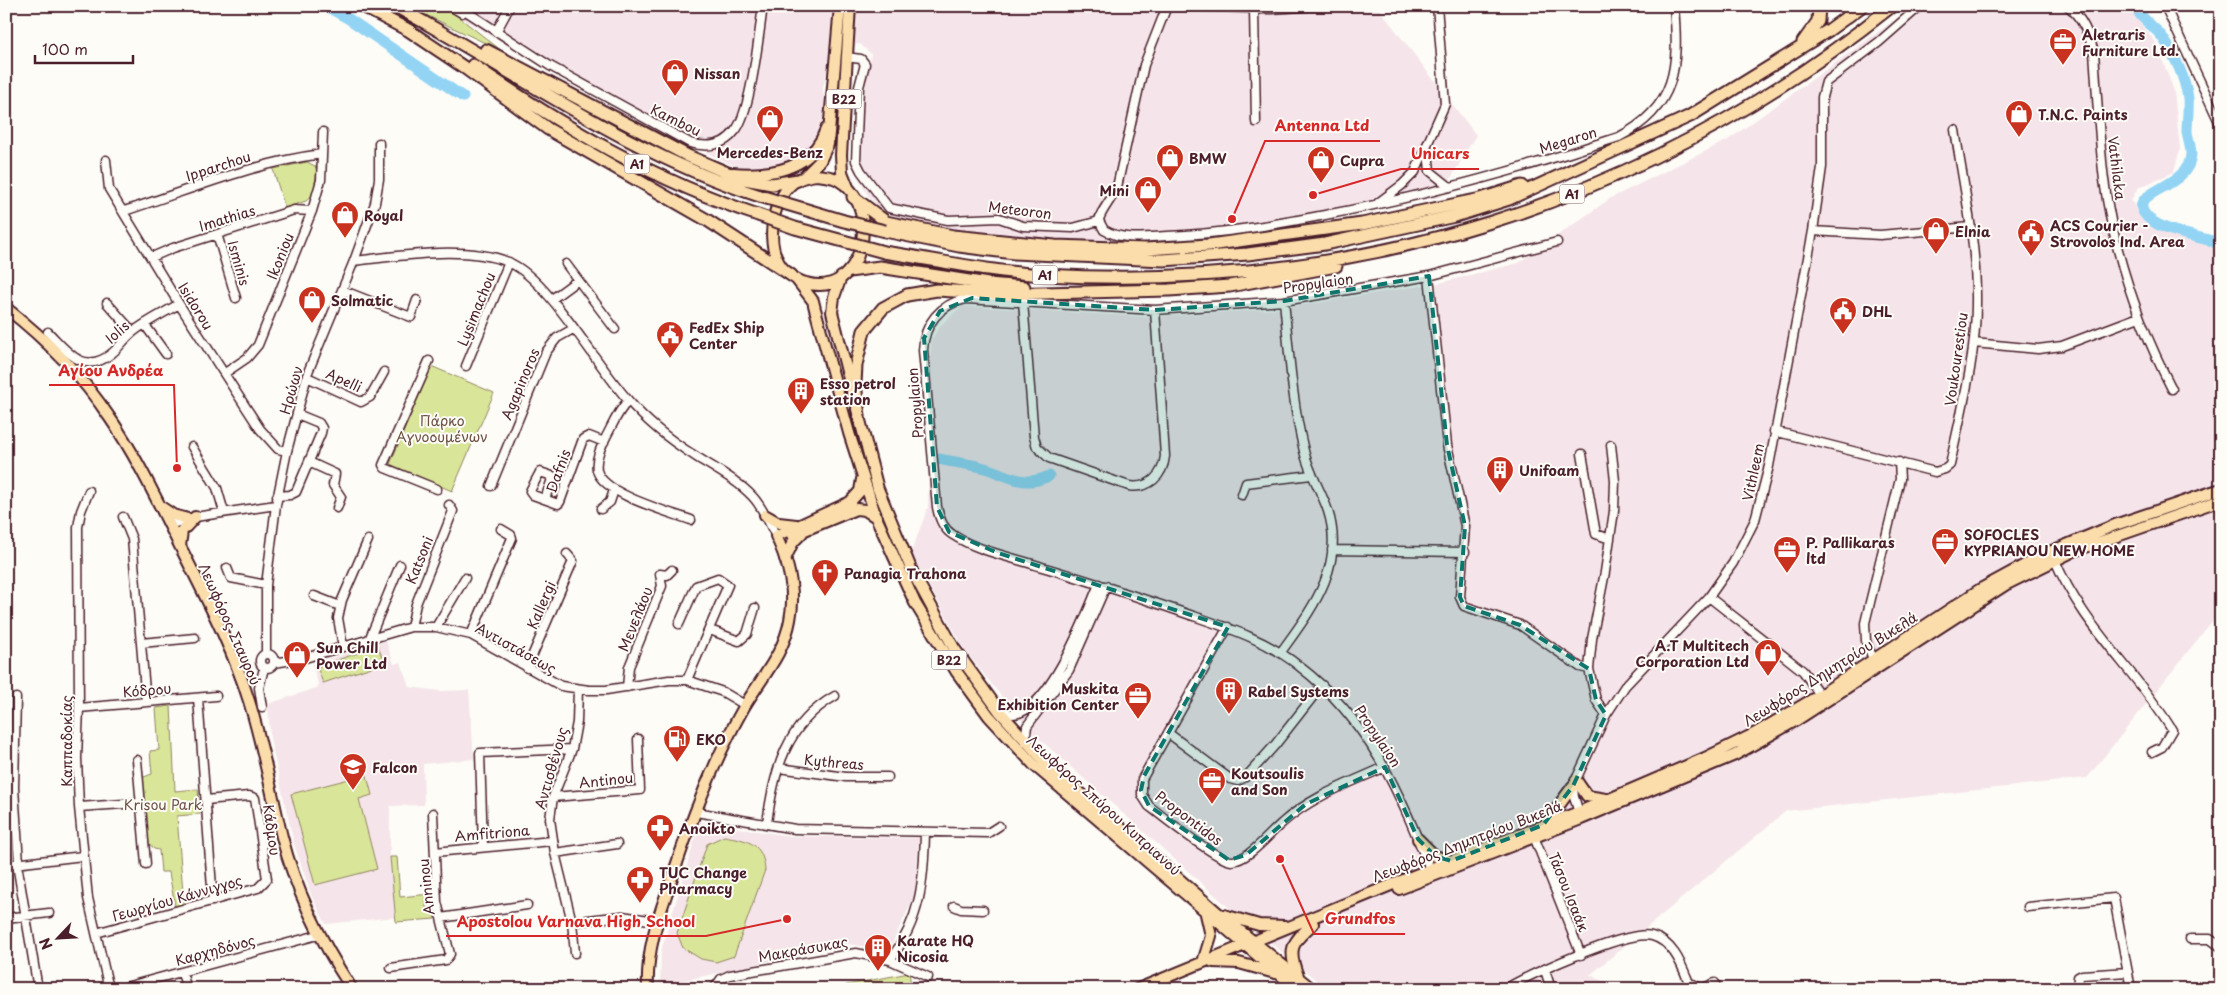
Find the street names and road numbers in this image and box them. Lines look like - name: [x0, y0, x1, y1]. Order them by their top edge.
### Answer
- road number: B22: [826, 90, 862, 108]
- street label: Kambou: [647, 99, 705, 141]
- street label: Megaron: [1537, 121, 1599, 159]
- street label: Vathilaka: [2103, 135, 2131, 201]
- street label: Ipparchou: [183, 146, 253, 186]
- road number: A1: [624, 154, 650, 173]
- road number: A1: [1560, 184, 1584, 203]
- street label: Meteoron: [987, 196, 1053, 224]
- street label: Imathias: [196, 199, 258, 237]
- street label: Ikoniou: [261, 229, 299, 283]
- street label: Isminis: [223, 238, 255, 288]
- road number: A1: [1032, 266, 1058, 284]
- street label: Propylaion: [1281, 268, 1355, 298]
- street label: Lysimachou: [452, 269, 500, 349]
- street label: Isidorou: [173, 278, 219, 334]
- street label: Voukourestiou: [1939, 311, 1973, 407]
- street label: Iolis: [100, 315, 134, 349]
- street label: Agapinoros: [495, 345, 545, 423]
- street label: Ηρώων: [274, 363, 308, 417]
- street label: Apelli: [323, 363, 365, 397]
- street label: Propylaion: [901, 367, 929, 439]
- street label: Vithleem: [1737, 441, 1769, 503]
- street label: Dafnis: [540, 446, 576, 496]
- street label: Katsoni: [400, 533, 438, 587]
- street label: Λεωφόρος Σταυρού: [194, 560, 266, 688]
- street label: Kallergi: [521, 577, 561, 633]
- street label: Μενελάου: [612, 583, 658, 655]
- street label: Λεωφόρος Δημητρίου Βικελά: [1739, 607, 1921, 731]
- street label: Αντιστάσεως: [472, 617, 560, 679]
- road number: B22: [932, 650, 966, 670]
- street label: Κόδρου: [122, 677, 172, 703]
- street label: Καππαδοκίας: [56, 695, 77, 787]
- street label: Propylaion: [1349, 701, 1407, 771]
- street label: Αντισθένους: [529, 724, 573, 812]
- street label: Λεωφόρος Σπύρου Κυπριανού: [1022, 730, 1186, 880]
- street label: Kythreas: [803, 749, 865, 775]
- street label: Antinou: [578, 767, 634, 793]
- street label: Propontidos: [1151, 786, 1227, 850]
- street label: Λεωφόρος Δημητρίου Βικελά: [1369, 795, 1565, 887]
- street label: Κάδμου: [258, 803, 286, 857]
- street label: Amfitriona: [454, 819, 531, 847]
- street label: Τάσου Ισαάκ: [1543, 849, 1595, 935]
- street label: Anninou: [413, 858, 439, 916]
- street label: Γεωργίου Κάννιγγος: [110, 869, 244, 927]
- street label: Καρχηδόνος: [173, 929, 257, 971]
- street label: Μακράσυκας: [757, 931, 849, 967]

